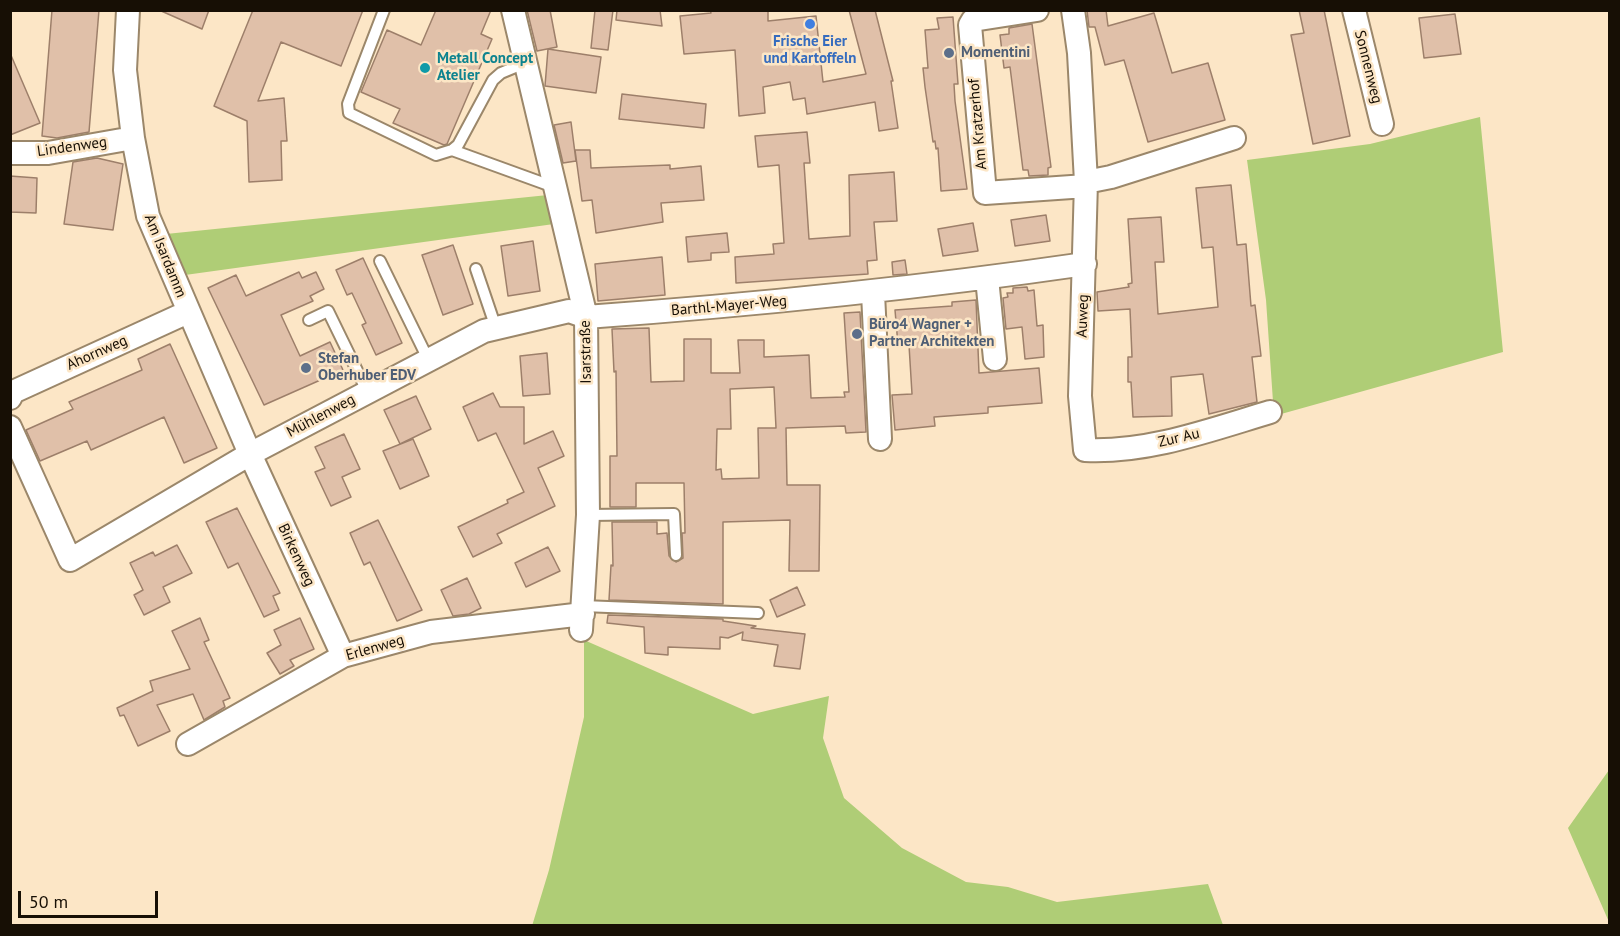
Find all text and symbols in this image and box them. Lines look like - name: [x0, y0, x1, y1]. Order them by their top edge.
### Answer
- marker: Frische Eier und Kartoffeln: [803, 17, 817, 31]
- street label: Sonnenweg: [1350, 29, 1386, 105]
- place label: Frische Eier und Kartoffeln: [763, 33, 857, 68]
- place label: Momentini: [961, 44, 1030, 62]
- marker: Momentini: [942, 46, 956, 60]
- place label: Metall Concept Atelier: [437, 50, 533, 85]
- marker: Metall Concept Atelier: [418, 61, 432, 75]
- street label: Am Kratzerhof: [965, 78, 991, 170]
- street label: Lindenweg: [36, 133, 108, 161]
- street label: Am Isardamm: [140, 212, 190, 300]
- street label: Barthl-Mayer-Weg: [670, 292, 788, 320]
- street label: Auweg: [1073, 294, 1093, 338]
- place label: Büro4 Wagner + Partner Architekten: [869, 316, 995, 351]
- street label: Isarstraße: [576, 320, 596, 384]
- marker: Büro4 Wagner + Partner Architekten: [850, 327, 864, 341]
- street label: Ahornweg: [64, 332, 130, 374]
- place label: Stefan Oberhuber EDV: [318, 350, 416, 385]
- marker: Stefan Oberhuber EDV: [299, 361, 313, 375]
- street label: Mühlenweg: [284, 391, 358, 441]
- street label: Zur Au: [1157, 425, 1201, 451]
- street label: Birkenweg: [274, 521, 318, 589]
- street label: Erlenweg: [344, 631, 406, 665]
- scale bar: [21, 879, 160, 917]
- text: 50 m: [29, 890, 68, 913]

